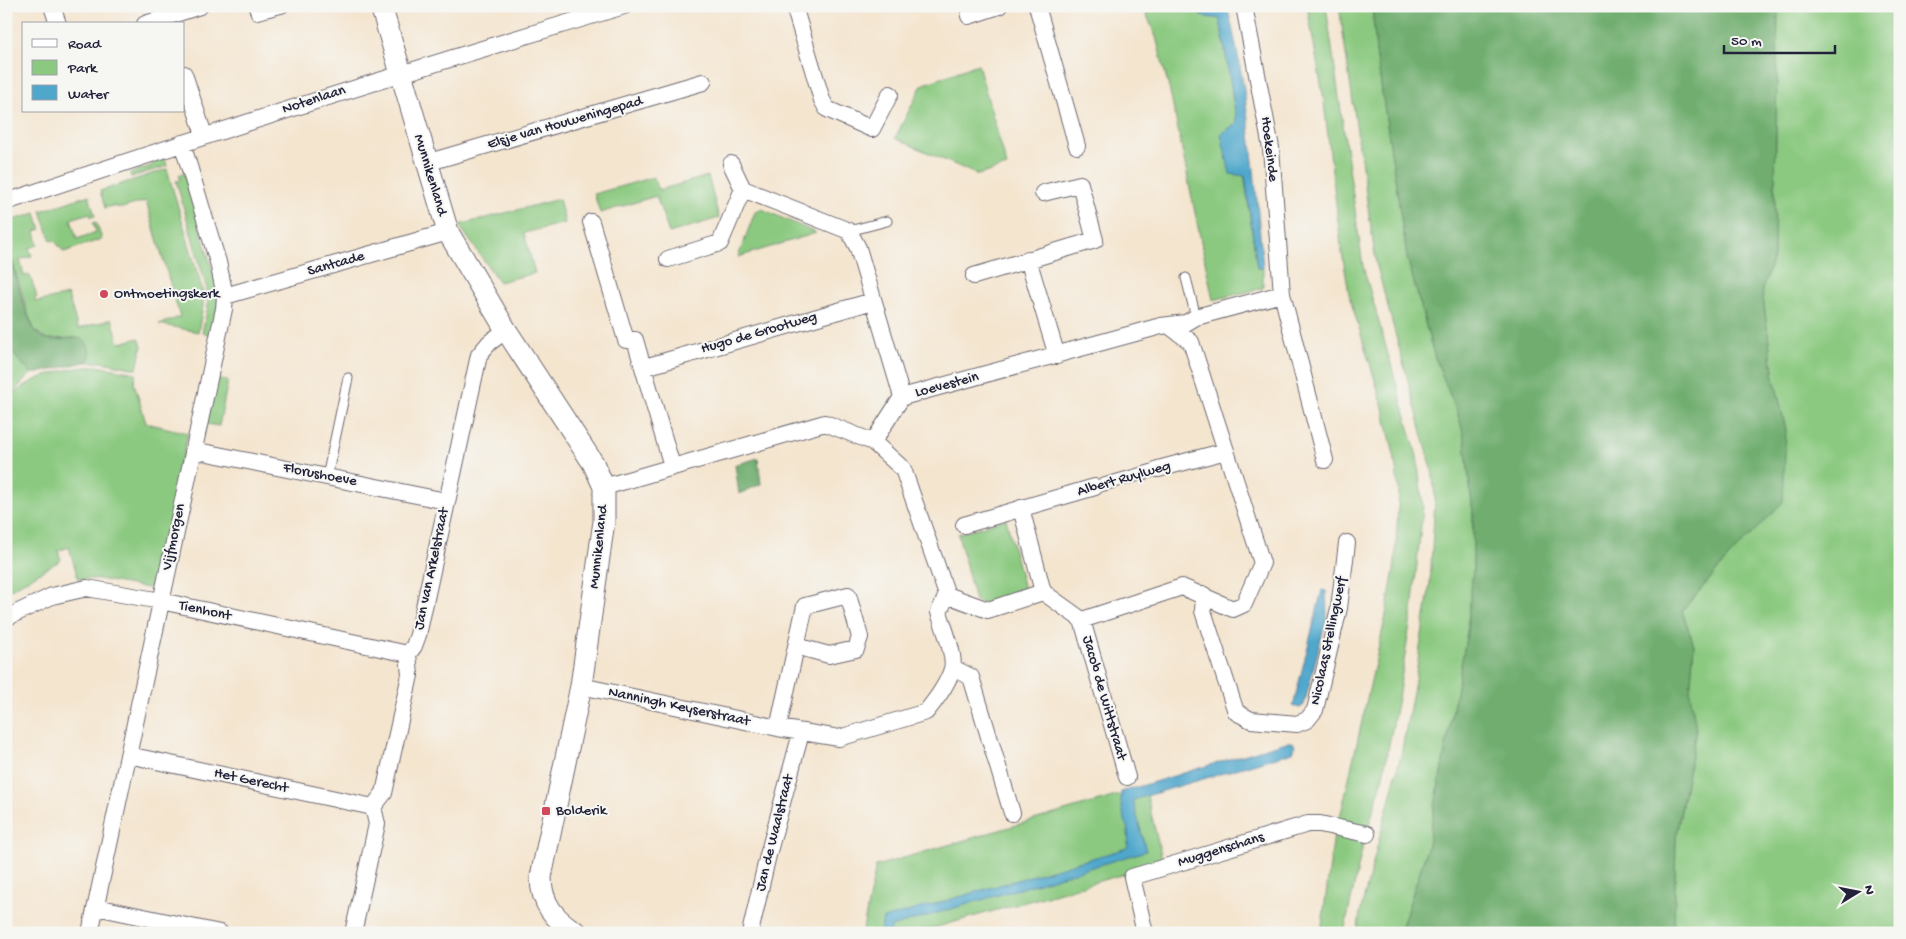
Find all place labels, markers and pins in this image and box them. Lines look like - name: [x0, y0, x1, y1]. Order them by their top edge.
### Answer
- place label: Ontmoetingskerk: [114, 285, 221, 303]
- marker: Ontmoetingskerk: [98, 288, 110, 300]
- place label: Bolderik: [555, 802, 608, 820]
- marker: Bolderik: [540, 805, 552, 817]

